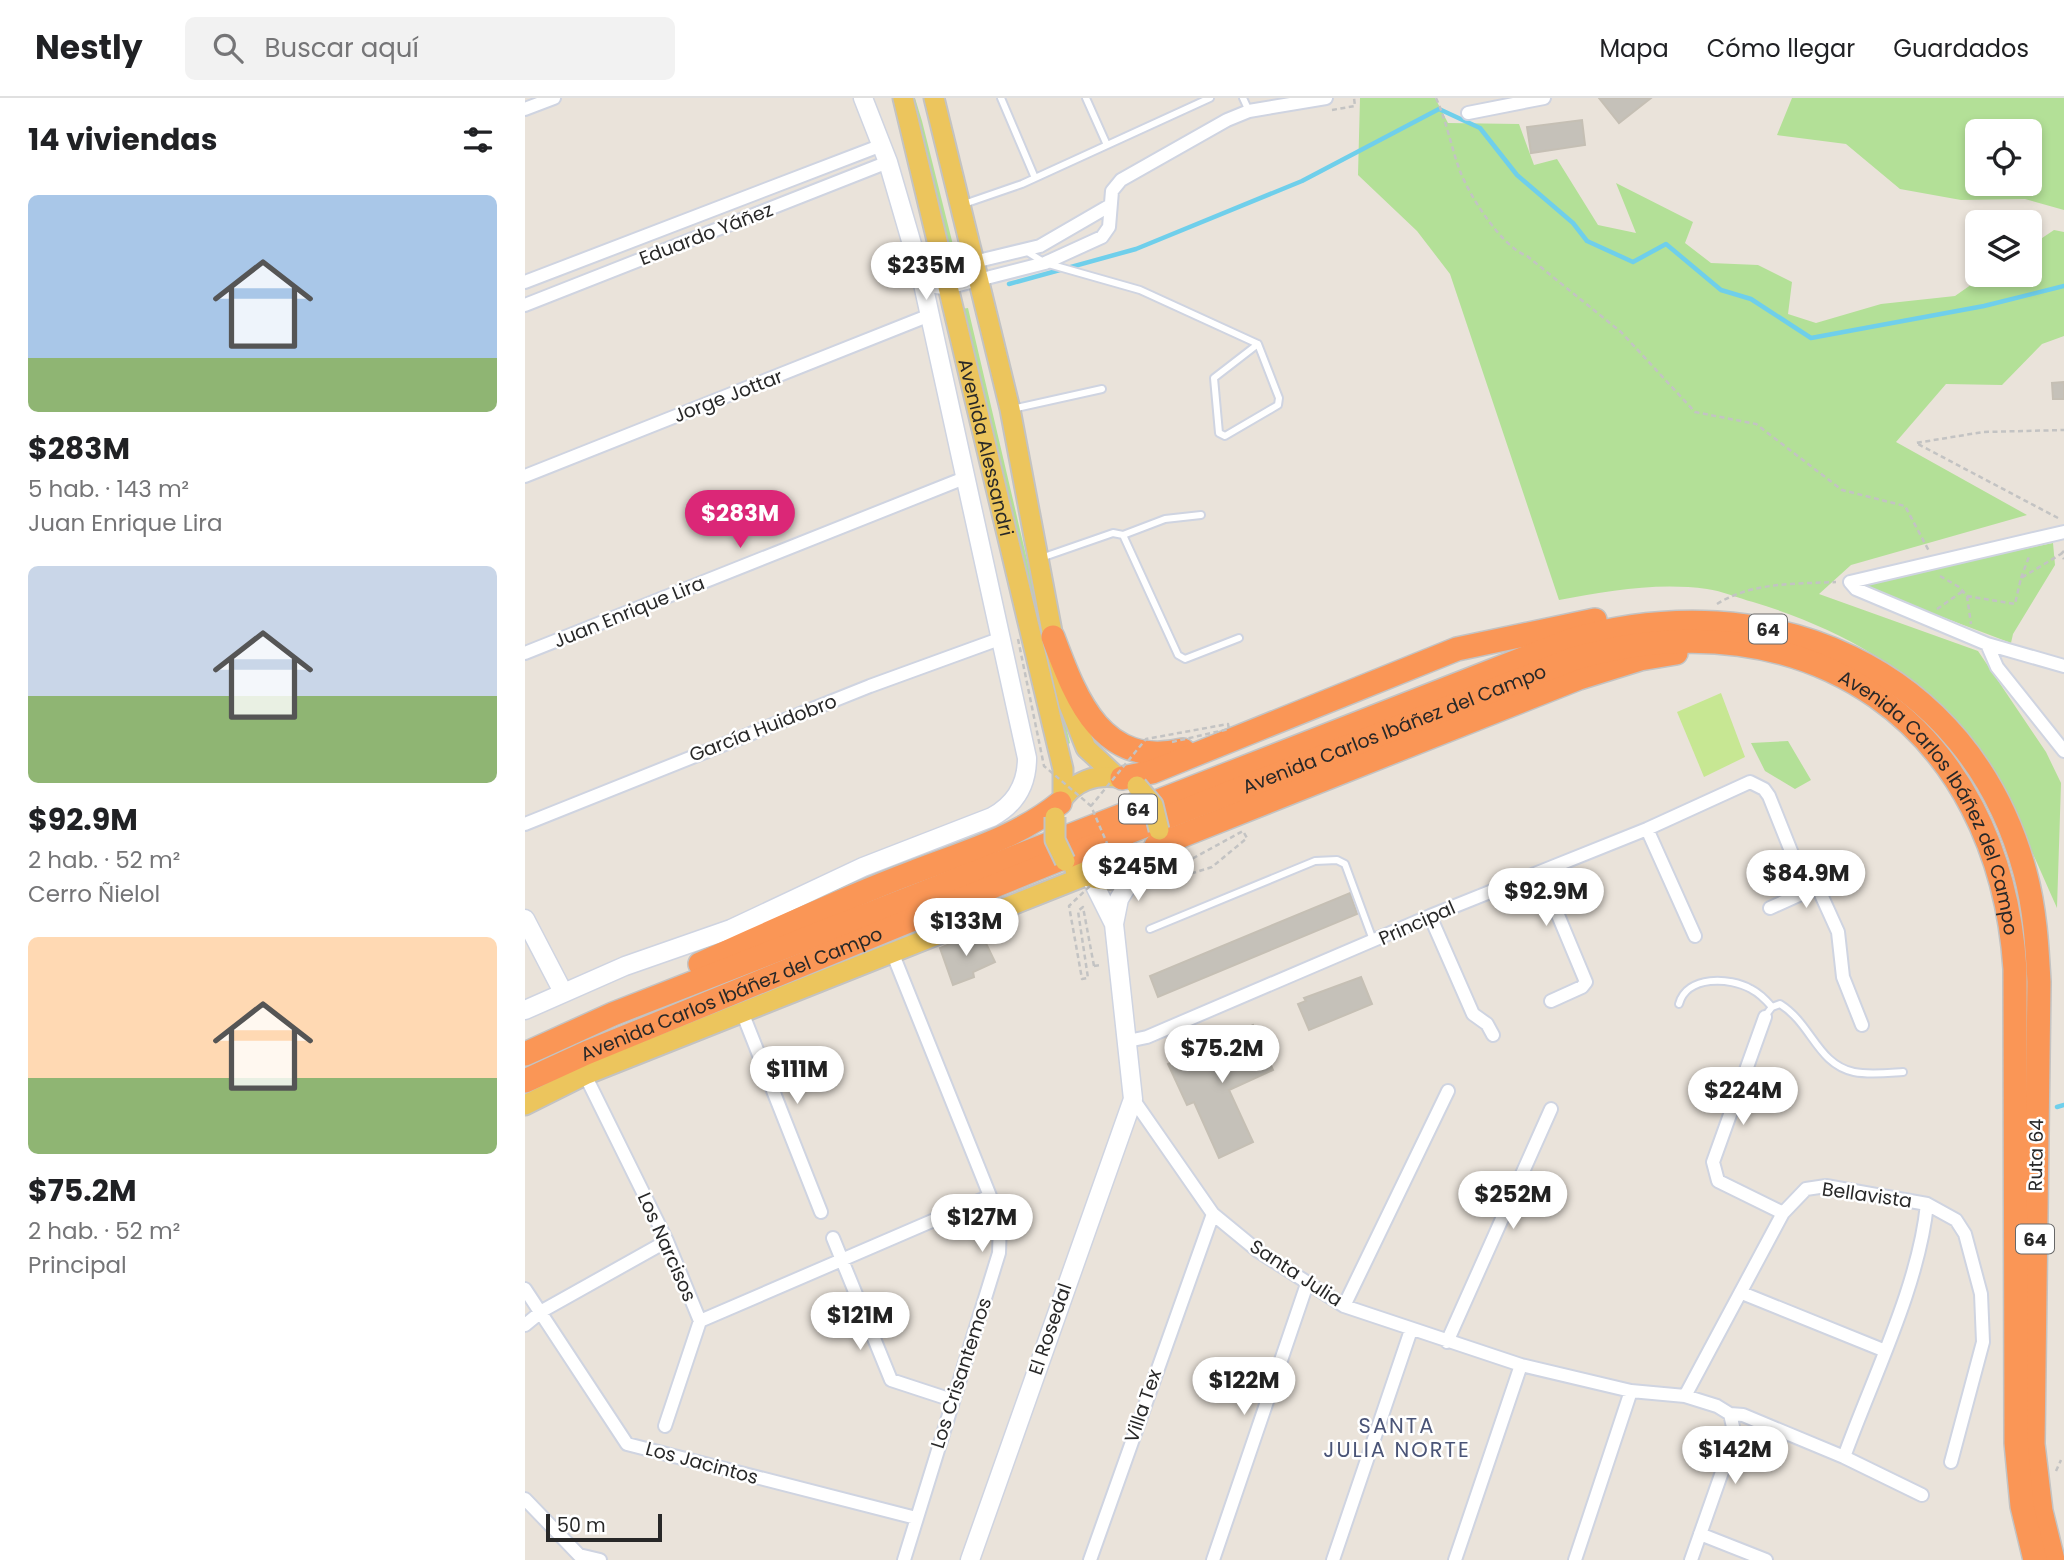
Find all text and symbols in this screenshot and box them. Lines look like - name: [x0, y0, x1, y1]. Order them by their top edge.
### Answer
- search box: [185, 17, 675, 80]
- text: Nestly: [35, 24, 143, 71]
- icon: search: [209, 29, 247, 67]
- text: Buscar aquí: [265, 30, 419, 66]
- text: Mapa: [1599, 32, 1669, 65]
- text: Cómo llegar: [1707, 32, 1855, 65]
- text: Guardados: [1893, 32, 2029, 65]
- text: 14 viviendas: [28, 118, 217, 161]
- map controls: [1965, 119, 2042, 287]
- button: locate: [1965, 119, 2042, 196]
- icon: filters: [459, 121, 497, 159]
- street label: Eduardo Yáñez: [635, 196, 777, 272]
- button: layers: [1965, 210, 2042, 287]
- icon: home: [200, 241, 326, 367]
- pin: $235M: [877, 242, 975, 302]
- text: $235M: [887, 249, 965, 281]
- street label: Avenida Alessandri: [952, 356, 1020, 539]
- street label: Jorge Jottar: [669, 363, 787, 429]
- text: $283M: [28, 427, 130, 470]
- text: 5 hab. · 143 m²: [28, 473, 189, 505]
- pin: $283M: [691, 490, 789, 550]
- text: $283M: [701, 497, 779, 529]
- text: Juan Enrique Lira: [28, 507, 222, 539]
- street label: Juan Enrique Lira: [549, 569, 709, 655]
- icon: home: [200, 612, 326, 738]
- road number: 64: [1749, 614, 1787, 644]
- street label: Avenida Carlos Ibáñez del Campo: [1238, 657, 1550, 800]
- street label: Avenida Carlos Ibáñez del Campo: [1834, 663, 2025, 937]
- street label: García Huidobro: [685, 687, 841, 769]
- road number: 64: [1119, 794, 1157, 824]
- text: $92.9M: [28, 798, 138, 841]
- text: 2 hab. · 52 m²: [28, 844, 180, 876]
- pin: $245M: [1089, 844, 1187, 903]
- text: $245M: [1098, 850, 1178, 882]
- pin: $84.9M: [1749, 850, 1863, 910]
- text: $84.9M: [1762, 857, 1850, 889]
- pin: $92.9M: [1489, 868, 1603, 928]
- text: $92.9M: [1504, 875, 1588, 907]
- text: Cerro Ñielol: [28, 878, 160, 910]
- street label: Principal: [1374, 894, 1460, 952]
- pin: $133M: [917, 898, 1015, 958]
- text: $133M: [930, 905, 1002, 937]
- street label: Avenida Carlos Ibáñez del Campo: [576, 920, 886, 1067]
- icon: home: [200, 983, 326, 1109]
- pin: $75.2M: [1165, 1026, 1279, 1085]
- text: $75.2M: [1180, 1032, 1264, 1064]
- pin: $111M: [748, 1046, 846, 1106]
- text: $111M: [766, 1053, 828, 1085]
- pin: $224M: [1694, 1068, 1792, 1127]
- text: $224M: [1704, 1074, 1782, 1106]
- street label: Ruta 64: [2022, 1118, 2050, 1192]
- text: $75.2M: [28, 1169, 136, 1212]
- pin: $252M: [1464, 1172, 1562, 1231]
- street label: Bellavista: [1820, 1175, 1914, 1215]
- text: $252M: [1474, 1178, 1552, 1210]
- street label: Los Narcisos: [631, 1188, 703, 1306]
- pin: $127M: [933, 1194, 1031, 1254]
- text: $127M: [947, 1201, 1017, 1233]
- text: 2 hab. · 52 m²: [28, 1215, 180, 1247]
- road number: 64: [2016, 1224, 2054, 1254]
- street label: Santa Julia: [1244, 1233, 1348, 1313]
- text: Principal: [28, 1249, 127, 1281]
- street label: El Rosedal: [1022, 1280, 1078, 1378]
- pin: $121M: [811, 1292, 909, 1352]
- street label: Los Crisantemos: [924, 1294, 998, 1452]
- text: $121M: [827, 1299, 893, 1331]
- pin: $122M: [1195, 1358, 1293, 1417]
- text: $122M: [1208, 1364, 1280, 1396]
- street label: Villa Tex: [1118, 1366, 1168, 1446]
- district label: SANTA JULIA NORTE: [1323, 1411, 1471, 1464]
- pin: $142M: [1686, 1426, 1784, 1486]
- text: $142M: [1698, 1433, 1772, 1465]
- street label: Los Jacintos: [643, 1435, 761, 1491]
- scale bar: [546, 1511, 661, 1543]
- text: 50 m: [557, 1512, 606, 1539]

